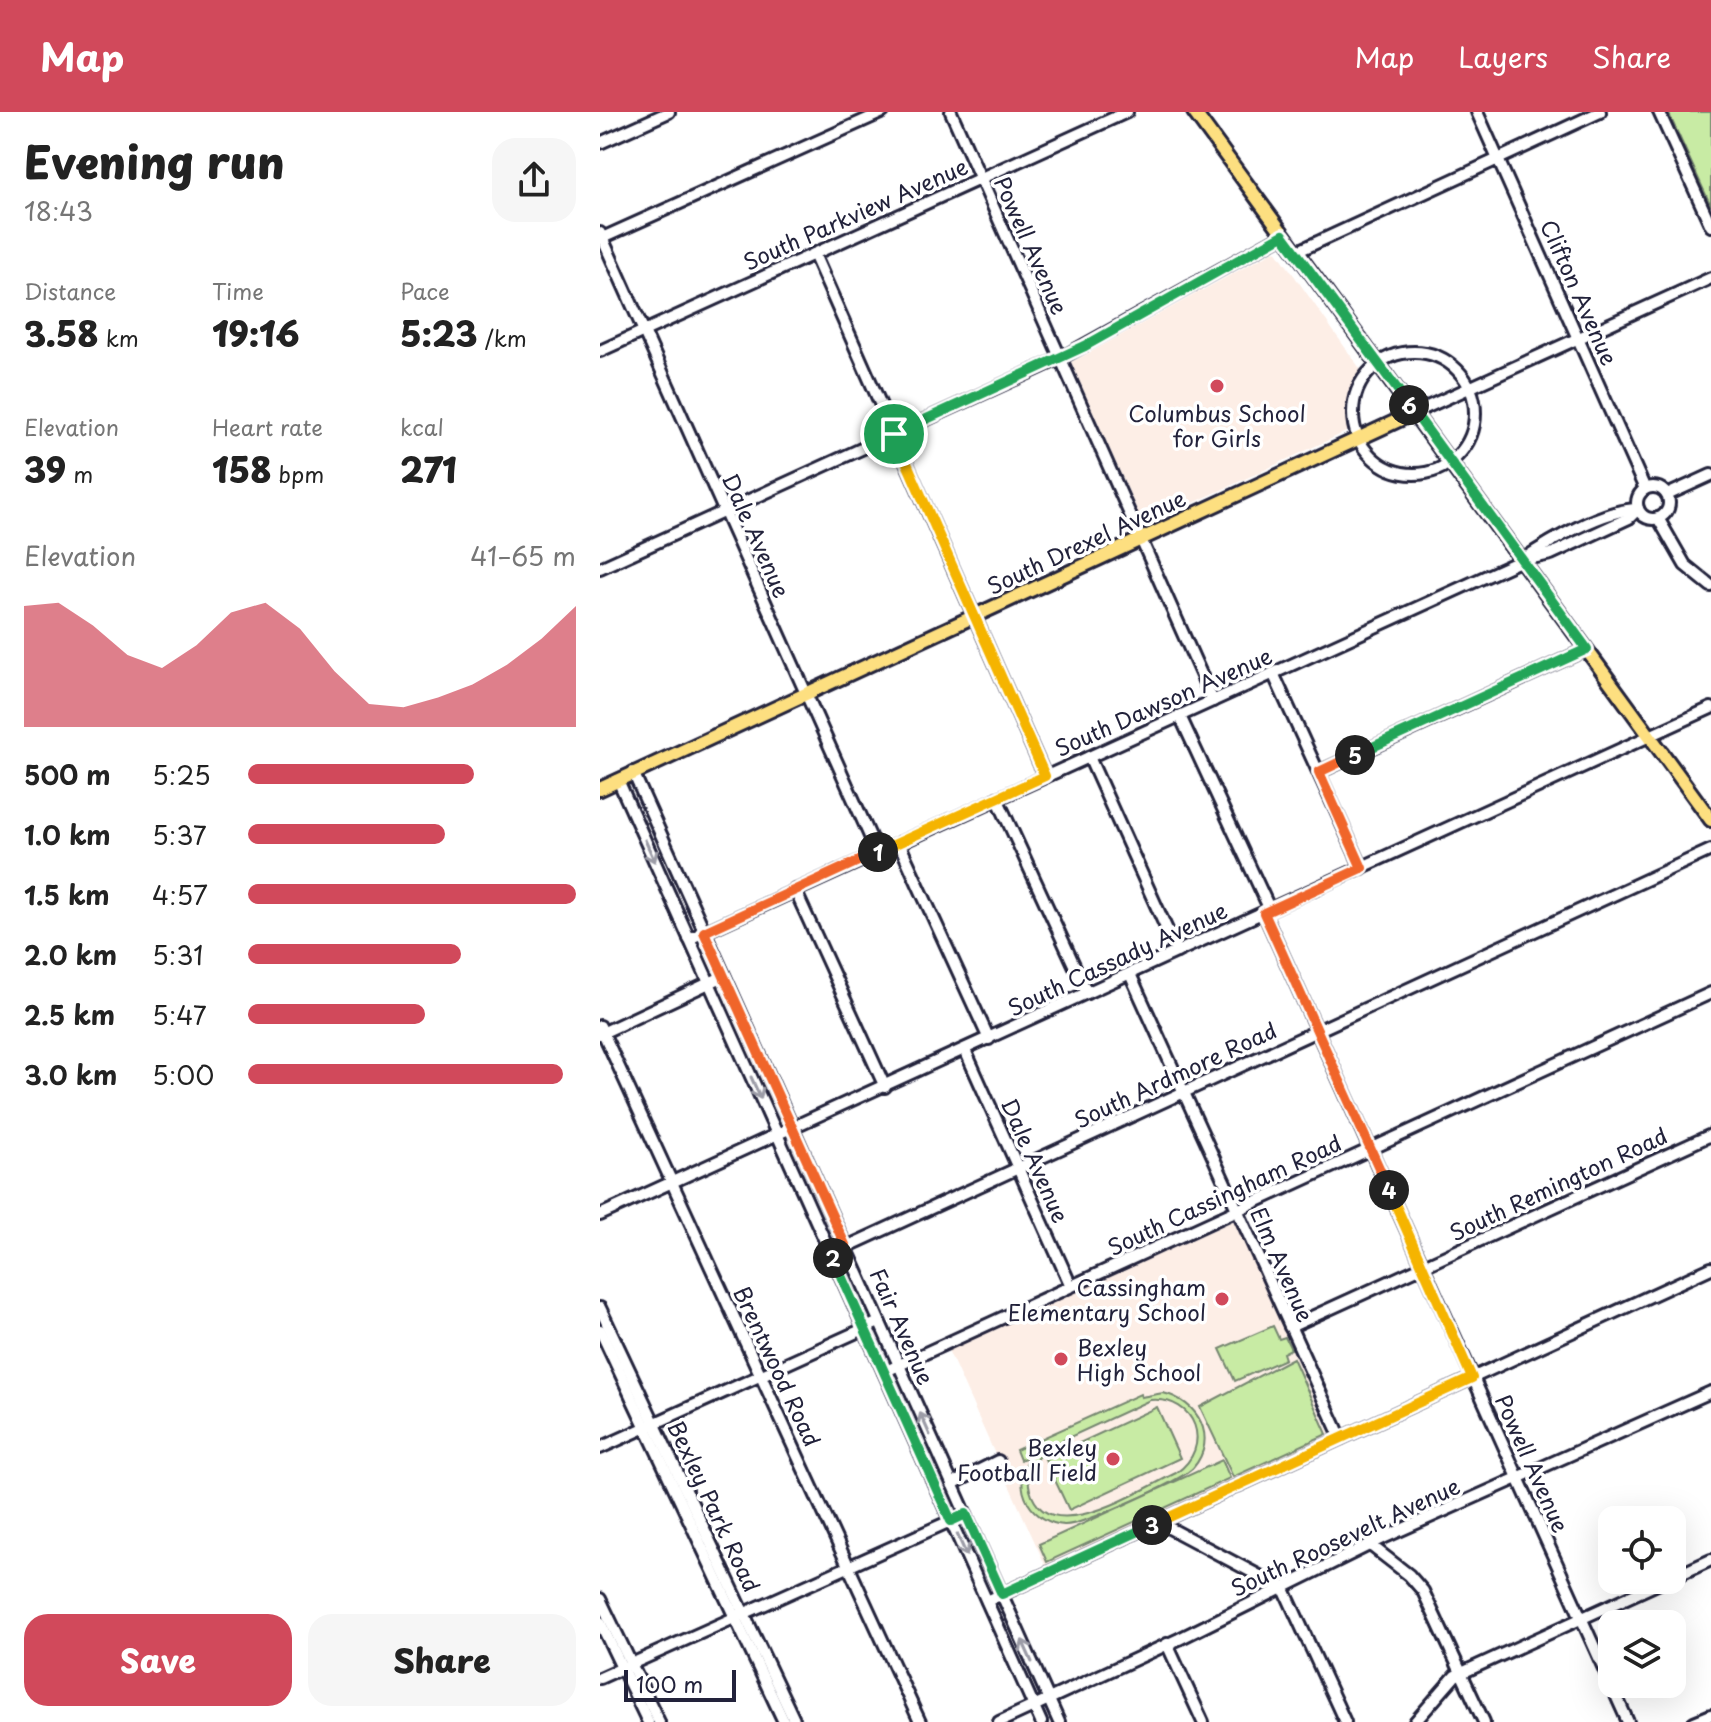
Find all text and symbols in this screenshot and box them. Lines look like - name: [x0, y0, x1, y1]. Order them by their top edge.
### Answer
- text: Map: [40, 28, 124, 85]
- text: Map: [1354, 35, 1414, 78]
- text: Layers: [1458, 35, 1548, 78]
- text: Share: [1592, 35, 1671, 78]
- text: Evening run: [24, 128, 285, 194]
- button: share: [492, 138, 576, 222]
- street label: South Parkview Avenue: [738, 149, 972, 277]
- street label: Powell Avenue: [987, 171, 1077, 319]
- text: 18:43: [24, 191, 93, 230]
- street label: Clifton Avenue: [1533, 214, 1627, 370]
- text: Distance: [24, 274, 116, 307]
- text: Time: [212, 274, 264, 307]
- text: Pace: [400, 274, 450, 307]
- text: 3.58: [24, 307, 99, 359]
- text: 19:16: [212, 307, 299, 359]
- text: 5:23: [400, 307, 478, 359]
- text: km: [99, 321, 139, 354]
- text: /km: [478, 321, 527, 354]
- marker: Columbus School for Girls: [1208, 377, 1226, 395]
- pin: 6: [1389, 385, 1429, 425]
- text: 6: [1401, 388, 1417, 421]
- place label: Columbus School for Girls: [1128, 396, 1306, 454]
- pin: [860, 400, 928, 468]
- text: Elevation: [24, 410, 119, 443]
- text: Heart rate: [212, 410, 323, 443]
- text: kcal: [400, 410, 444, 443]
- icon: arrive: [872, 412, 916, 456]
- text: 39: [24, 443, 66, 495]
- text: 158: [212, 443, 272, 495]
- text: 271: [400, 443, 457, 495]
- text: m: [66, 457, 93, 490]
- text: bpm: [272, 457, 324, 490]
- street label: Dale Avenue: [715, 467, 799, 603]
- street label: South Drexel Avenue: [981, 481, 1191, 601]
- text: Elevation: [24, 536, 136, 575]
- text: 41–65 m: [470, 536, 576, 575]
- street label: South Dawson Avenue: [1049, 638, 1277, 764]
- pin: 5: [1335, 735, 1375, 775]
- text: 5: [1348, 738, 1362, 771]
- text: 500 m: [24, 755, 110, 794]
- text: 5:25: [152, 755, 211, 794]
- text: 1.0 km: [24, 815, 111, 854]
- text: 5:37: [152, 815, 207, 854]
- pin: 1: [858, 832, 898, 872]
- text: 1: [873, 835, 883, 868]
- one-way arrow: [643, 839, 658, 863]
- text: 1.5 km: [24, 875, 110, 914]
- text: 4:57: [152, 875, 208, 914]
- street label: South Cassady Avenue: [1002, 893, 1232, 1023]
- text: 2.0 km: [24, 935, 117, 974]
- text: 5:31: [152, 935, 203, 974]
- text: 2.5 km: [24, 995, 115, 1034]
- text: 5:47: [152, 995, 207, 1034]
- street label: South Ardmore Road: [1068, 1013, 1282, 1135]
- text: 3.0 km: [24, 1055, 117, 1094]
- text: 5:00: [152, 1055, 214, 1094]
- one-way arrow: [750, 1075, 765, 1100]
- street label: Dale Avenue: [994, 1092, 1078, 1228]
- street label: South Remington Road: [1444, 1118, 1672, 1248]
- street label: South Cassingham Road: [1102, 1125, 1346, 1263]
- pin: 4: [1369, 1170, 1409, 1210]
- text: 4: [1382, 1173, 1396, 1206]
- street label: Elm Avenue: [1243, 1201, 1323, 1327]
- pin: 2: [813, 1238, 853, 1278]
- text: 2: [825, 1241, 841, 1274]
- street label: Fair Avenue: [863, 1263, 943, 1389]
- place label: Cassingham Elementary School: [1008, 1270, 1206, 1328]
- street label: Brentwood Road: [726, 1280, 830, 1452]
- marker: Cassingham Elementary School: [1213, 1290, 1231, 1308]
- place label: Bexley High School: [1077, 1330, 1201, 1388]
- marker: Bexley High School: [1052, 1350, 1070, 1368]
- street label: Powell Avenue: [1488, 1389, 1578, 1537]
- one-way arrow: [917, 1413, 932, 1437]
- street label: Bexley Park Road: [661, 1415, 769, 1597]
- place label: Bexley Football Field: [957, 1430, 1097, 1488]
- marker: Bexley Football Field: [1104, 1450, 1122, 1468]
- street label: South Roosevelt Avenue: [1225, 1468, 1465, 1604]
- pin: 3: [1132, 1505, 1172, 1545]
- map controls: [1598, 1506, 1686, 1698]
- button: locate: [1598, 1506, 1686, 1594]
- text: 3: [1145, 1508, 1159, 1541]
- one-way arrow: [955, 1533, 970, 1557]
- button: layers: [1598, 1610, 1686, 1698]
- button: Save: [24, 1614, 292, 1706]
- button: Share: [308, 1614, 576, 1706]
- one-way arrow: [1019, 1639, 1034, 1663]
- scale bar: [624, 1666, 736, 1702]
- text: 100 m: [636, 1667, 703, 1700]

